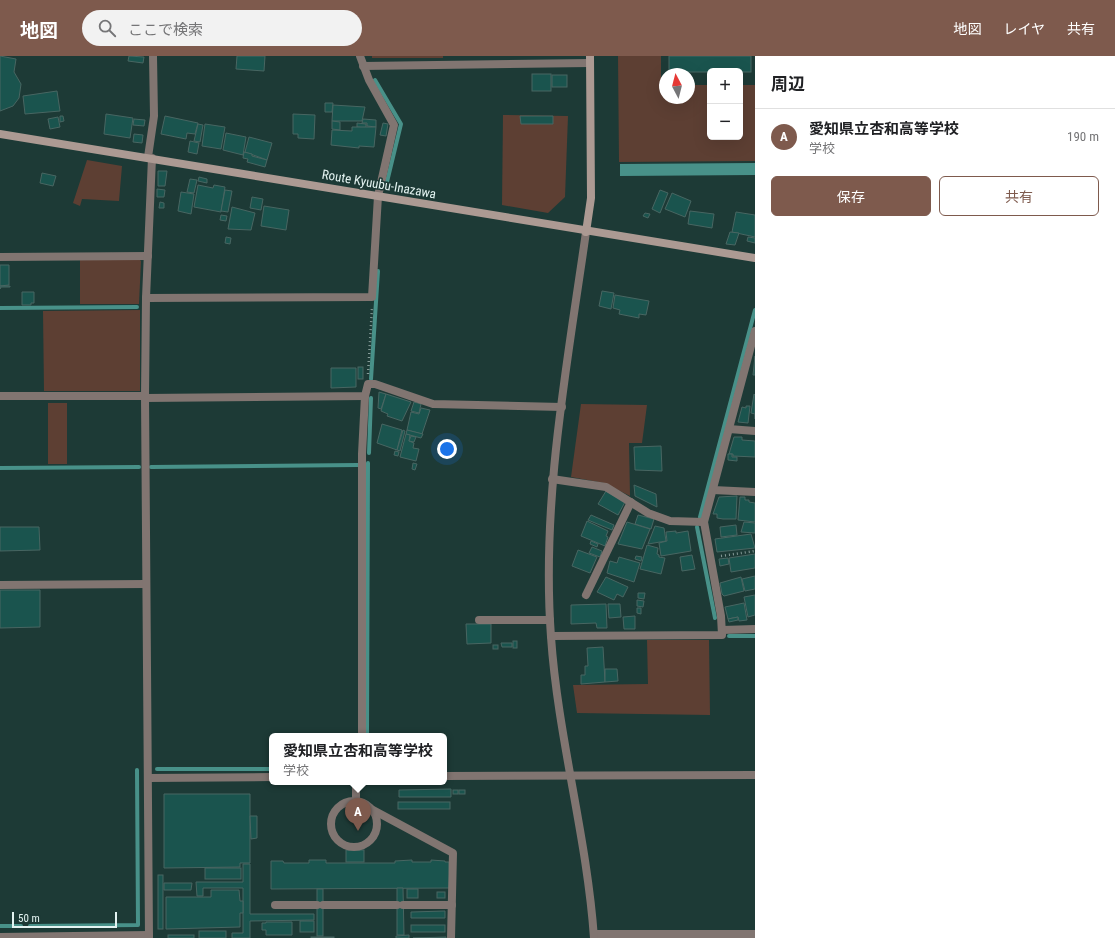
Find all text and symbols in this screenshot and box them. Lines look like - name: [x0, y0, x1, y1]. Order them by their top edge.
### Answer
- search box: [82, 10, 362, 46]
- icon: search: [96, 17, 118, 39]
- text: 地図: [20, 19, 58, 42]
- text: ここで検索: [128, 21, 203, 39]
- text: 地図: [953, 21, 981, 37]
- text: レイヤ: [1003, 21, 1045, 37]
- text: 共有: [1067, 21, 1095, 37]
- north arrow: [659, 68, 695, 104]
- map controls: [707, 68, 743, 140]
- button: +: [707, 68, 743, 104]
- text: 周辺: [771, 74, 805, 94]
- button: −: [707, 104, 743, 140]
- text: 愛知県立杏和高等学校: [809, 120, 959, 138]
- text: A: [780, 129, 788, 144]
- text: 190 m: [1067, 129, 1099, 144]
- text: 学校: [809, 141, 835, 156]
- street label: Route Kyuubu-Inazawa: [321, 167, 437, 201]
- button: 保存: [771, 176, 931, 216]
- button: 共有: [939, 176, 1099, 216]
- your location: [437, 439, 457, 459]
- popup: [269, 733, 447, 785]
- text: 愛知県立杏和高等学校: [283, 742, 433, 760]
- text: 学校: [283, 763, 309, 778]
- pin: A: [345, 798, 371, 831]
- scale bar: [12, 910, 117, 929]
- text: 50 m: [18, 912, 40, 925]

